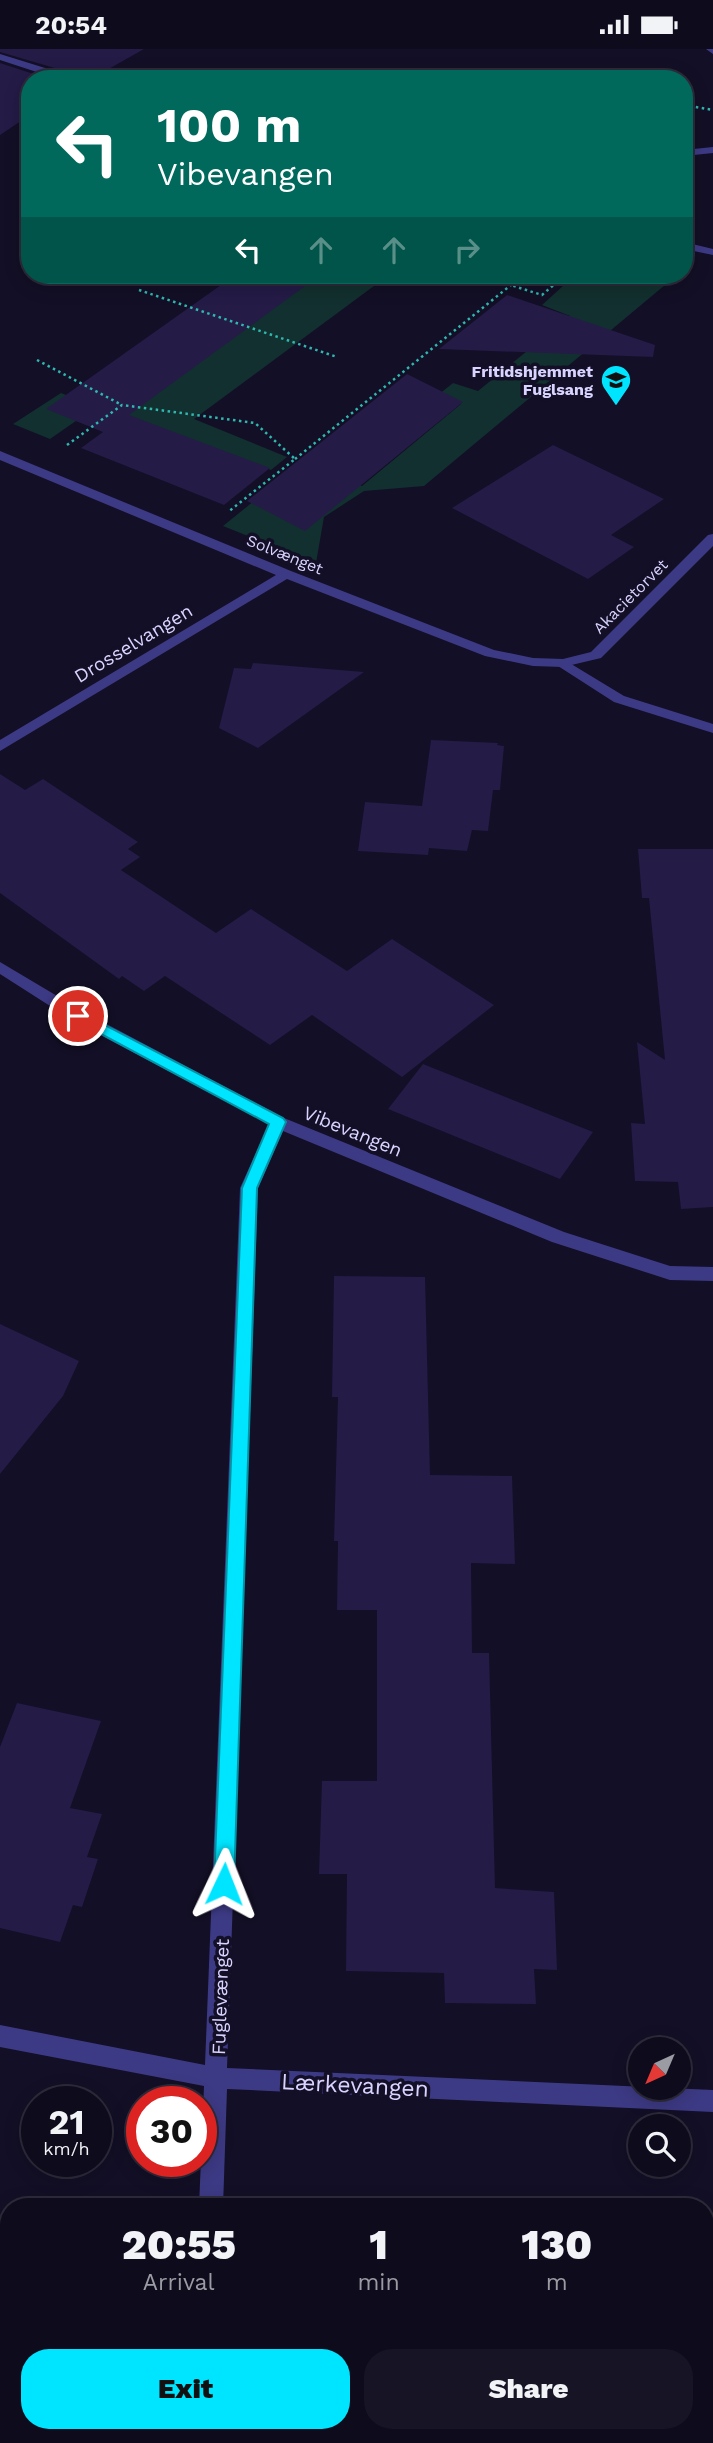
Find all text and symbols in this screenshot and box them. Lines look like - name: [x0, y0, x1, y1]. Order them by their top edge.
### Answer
- text: 20:54: [35, 10, 107, 40]
- text: 100 m: [157, 96, 301, 154]
- icon: left: [42, 98, 133, 189]
- text: Vibevangen: [157, 155, 334, 193]
- icon: left: [229, 231, 267, 269]
- icon: ahead: [302, 231, 340, 269]
- icon: ahead: [375, 231, 413, 269]
- icon: right: [448, 231, 486, 269]
- place label: Fritidshjemmet Fuglsang: [472, 362, 593, 399]
- school or university icon: Fritidshjemmet Fuglsang: [599, 363, 633, 407]
- street label: Solvænget: [244, 530, 326, 579]
- street label: Akacietorvet: [589, 555, 672, 638]
- street label: Drosselvangen: [70, 599, 197, 688]
- pin: [48, 986, 108, 1046]
- icon: arrive: [59, 997, 97, 1035]
- street label: Vibevangen: [300, 1101, 406, 1162]
- position arrow: [187, 1847, 261, 1921]
- street label: Fuglevænget: [207, 1938, 234, 2056]
- north arrow: [628, 2037, 691, 2100]
- map controls: [628, 2037, 691, 2177]
- street label: Lærkevangen: [280, 2068, 430, 2103]
- speed limit sign: 30: [126, 2086, 217, 2177]
- text: 21: [49, 2101, 84, 2143]
- button: search: [628, 2114, 691, 2177]
- text: km/h: [43, 2138, 90, 2159]
- text: 20:55: [122, 2220, 236, 2269]
- text: 1: [369, 2220, 388, 2269]
- text: 130: [521, 2220, 592, 2269]
- text: Arrival: [143, 2269, 215, 2296]
- text: min: [357, 2269, 400, 2296]
- text: m: [546, 2269, 568, 2296]
- button: Exit: [21, 2349, 350, 2429]
- button: Share: [364, 2349, 693, 2429]

